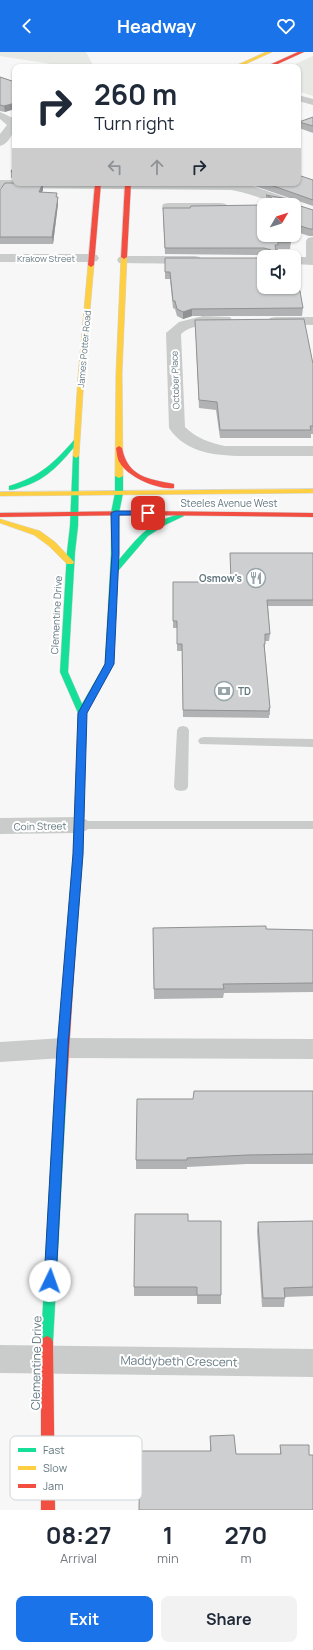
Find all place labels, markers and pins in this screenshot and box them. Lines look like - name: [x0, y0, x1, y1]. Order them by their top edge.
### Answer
- pin: [131, 496, 165, 530]
- restaurant icon: Osmow's: [245, 567, 267, 589]
- place label: Osmow's: [199, 571, 243, 585]
- bank icon: TD: [213, 680, 235, 702]
- place label: TD: [238, 684, 251, 698]

